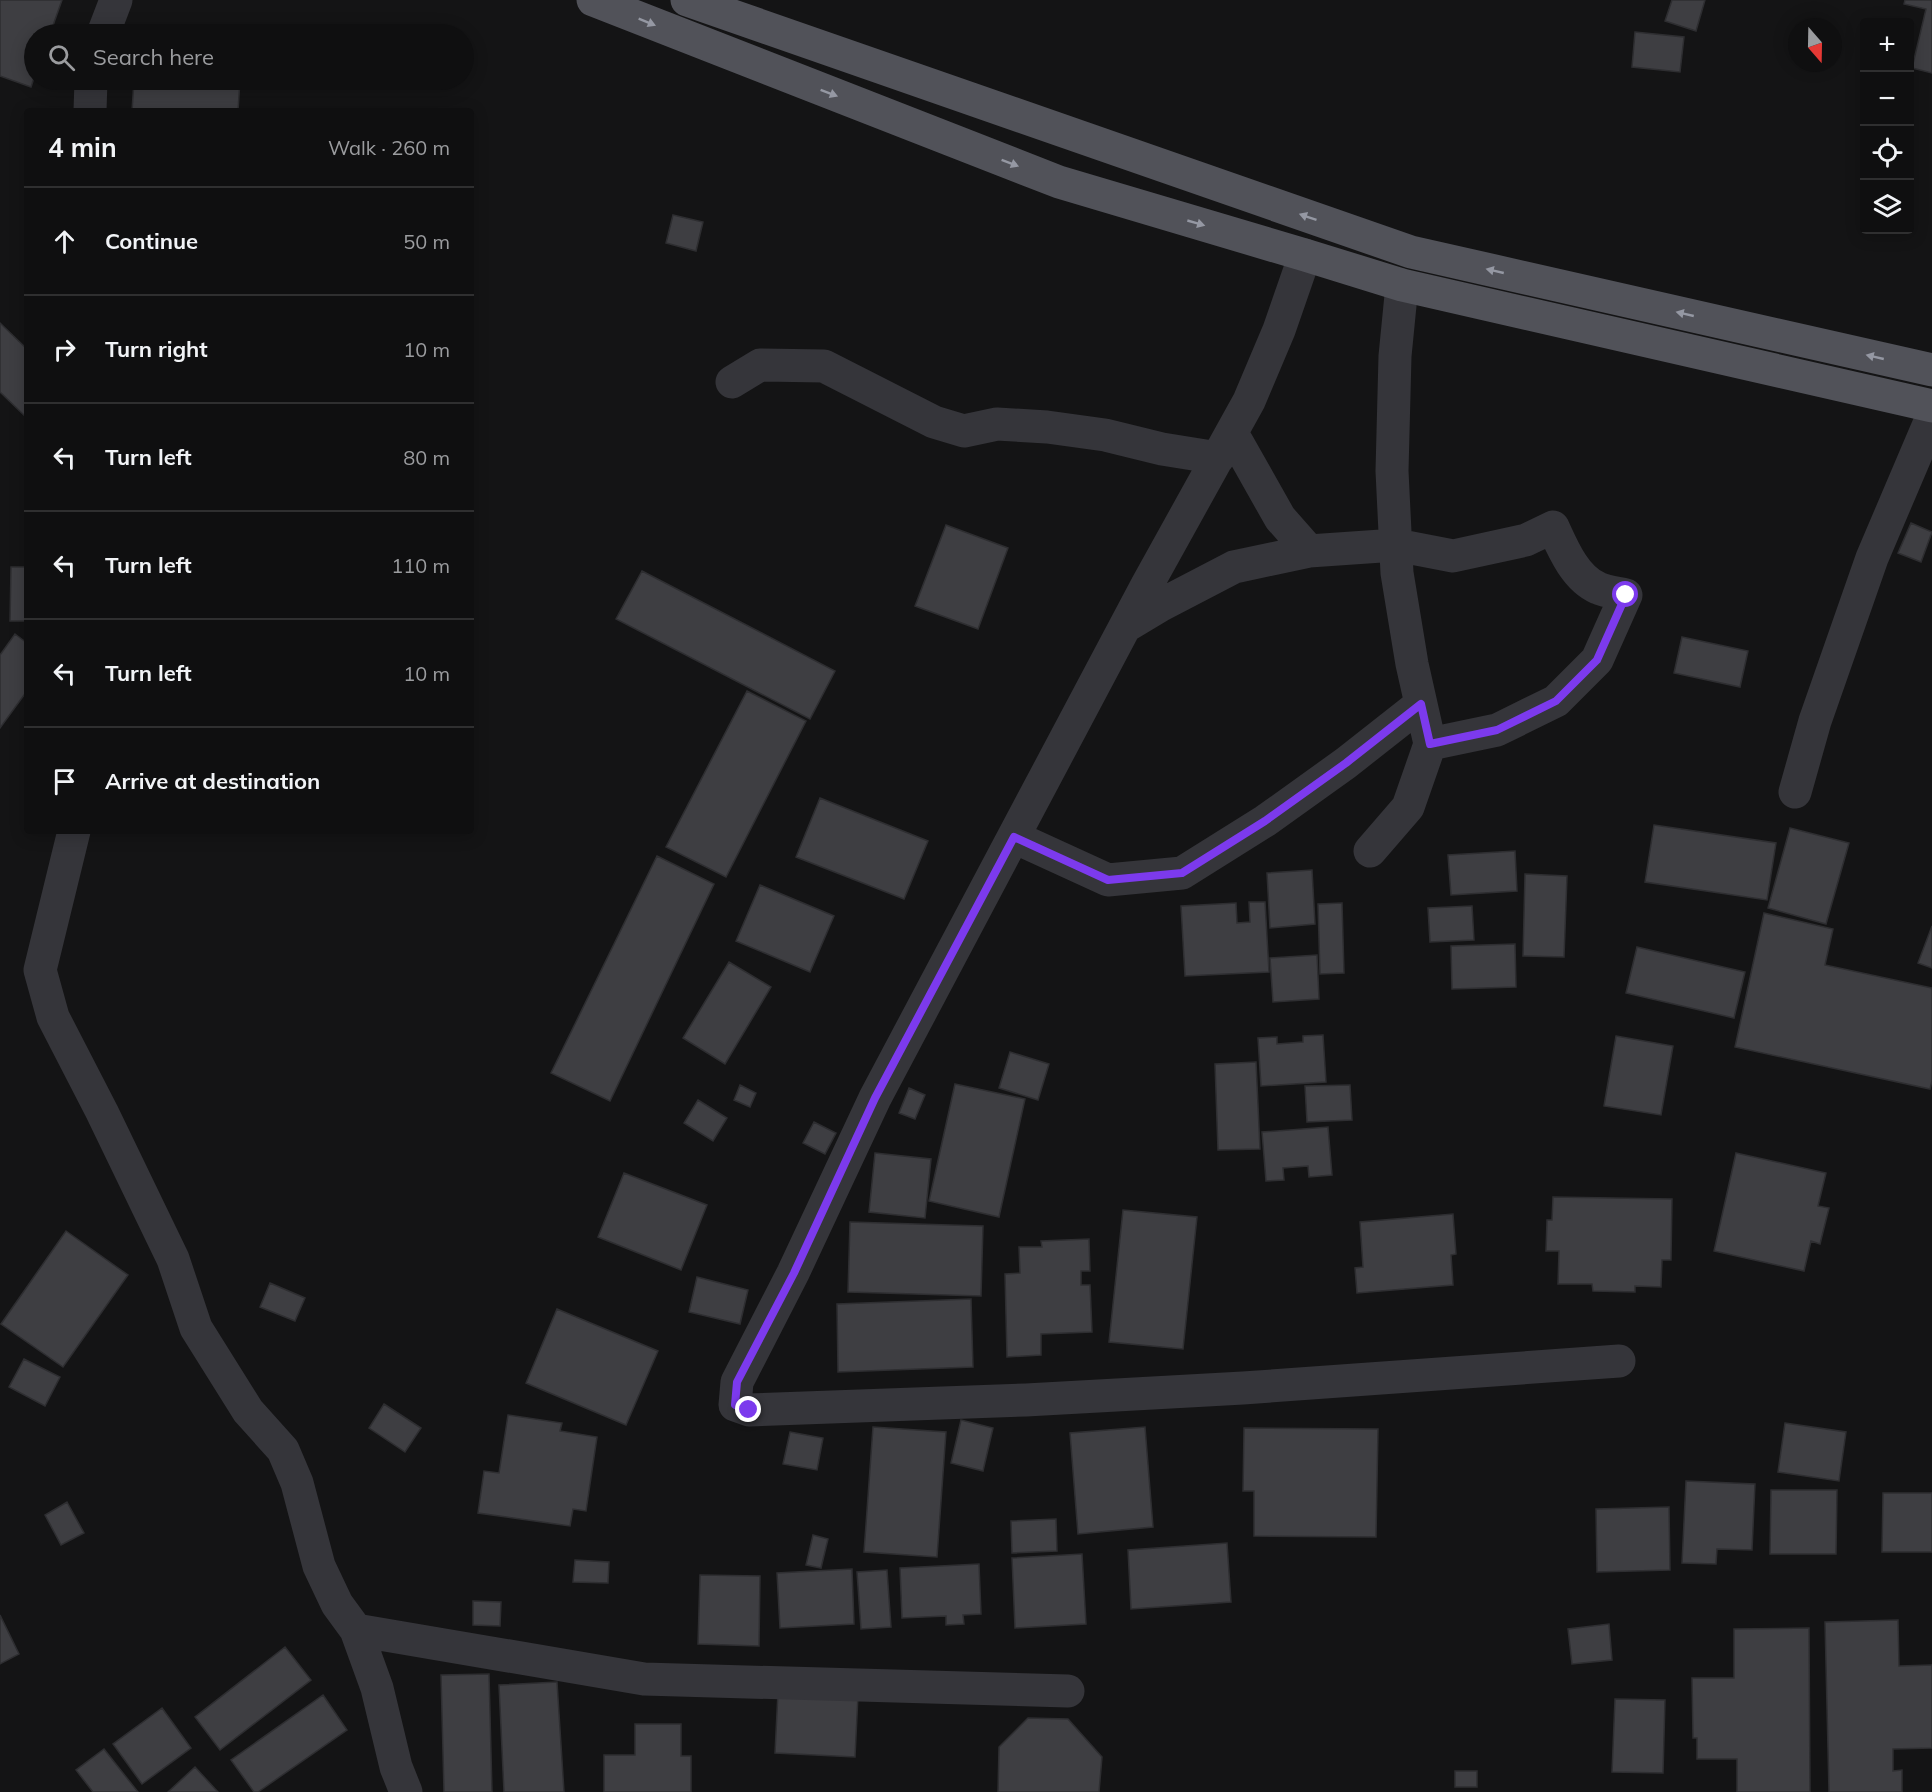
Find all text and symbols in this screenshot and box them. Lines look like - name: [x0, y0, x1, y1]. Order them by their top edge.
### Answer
- one-way arrow: [638, 18, 656, 27]
- north arrow: [1788, 18, 1842, 72]
- map controls: [1860, 18, 1914, 234]
- button: +: [1860, 18, 1914, 72]
- search box: [24, 24, 474, 90]
- icon: search: [45, 41, 78, 74]
- text: Search here: [93, 43, 214, 71]
- button: −: [1860, 72, 1914, 126]
- one-way arrow: [820, 88, 838, 98]
- button: locate: [1860, 126, 1914, 180]
- text: 4 min: [48, 131, 117, 164]
- text: Walk · 260 m: [328, 135, 450, 160]
- one-way arrow: [1002, 159, 1020, 169]
- button: layers: [1860, 180, 1914, 234]
- one-way arrow: [1299, 211, 1317, 221]
- one-way arrow: [1187, 219, 1205, 228]
- icon: ahead: [48, 225, 81, 258]
- text: Continue: [105, 227, 198, 255]
- text: 50 m: [403, 229, 450, 254]
- one-way arrow: [1485, 266, 1504, 275]
- one-way arrow: [1675, 309, 1694, 318]
- icon: right: [48, 333, 81, 366]
- text: Turn right: [105, 335, 208, 363]
- text: 10 m: [403, 337, 450, 362]
- one-way arrow: [1866, 352, 1884, 362]
- icon: left: [48, 441, 81, 474]
- text: Turn left: [105, 443, 192, 471]
- text: 80 m: [403, 445, 450, 470]
- icon: left: [48, 549, 81, 582]
- text: Turn left: [105, 551, 192, 579]
- text: 110 m: [391, 553, 450, 578]
- route start: [1612, 581, 1638, 607]
- icon: left: [48, 657, 81, 690]
- text: Turn left: [105, 659, 192, 687]
- text: 10 m: [403, 661, 450, 686]
- icon: arrive: [48, 765, 81, 798]
- text: Arrive at destination: [105, 767, 320, 795]
- route end: [735, 1396, 761, 1422]

